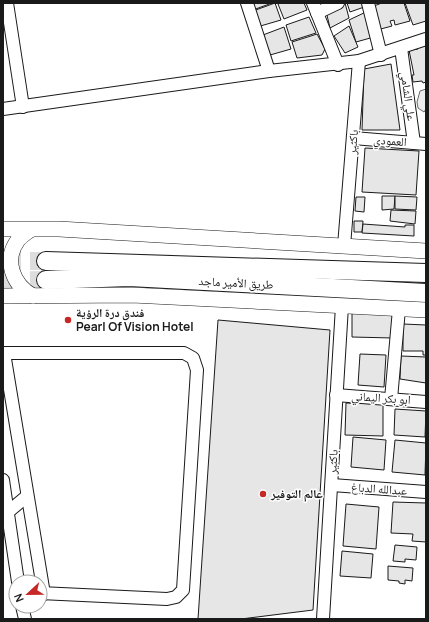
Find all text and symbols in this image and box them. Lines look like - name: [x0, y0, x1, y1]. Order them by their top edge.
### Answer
- street label: علي الشامي: [395, 70, 420, 122]
- street label: باكثير: [343, 129, 362, 156]
- street label: العمودي: [373, 131, 407, 152]
- street label: طريق الأمير ماجد: [198, 272, 274, 293]
- place label: فندق درة الرؤية Pearl Of Vision Hotel: [76, 304, 194, 335]
- marker: فندق درة الرؤية Pearl Of Vision Hotel: [63, 315, 73, 325]
- street label: ابو بكر اليماني: [351, 387, 411, 410]
- street label: باكثير: [323, 449, 342, 476]
- street label: عبدالله الدباغ: [350, 478, 408, 499]
- place label: عالم التوفير: [270, 485, 323, 502]
- marker: عالم التوفير: [258, 489, 268, 499]
- north arrow: [8, 574, 48, 614]
- text: N: [10, 591, 27, 604]

